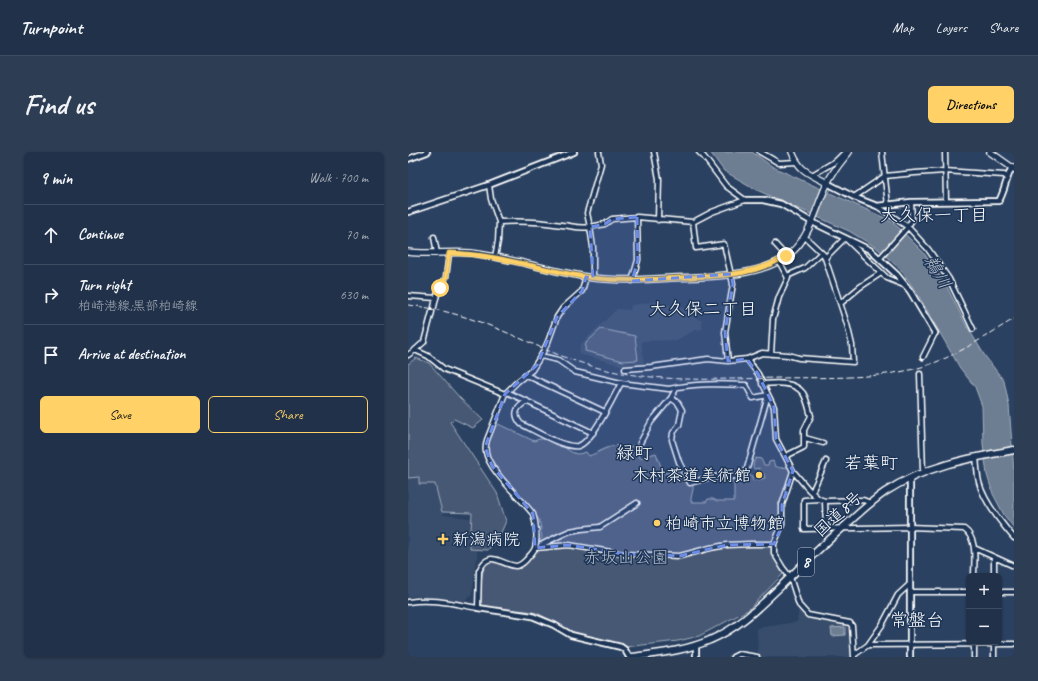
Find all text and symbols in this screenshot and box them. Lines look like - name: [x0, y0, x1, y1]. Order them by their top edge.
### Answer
- text: Turnpoint: [20, 16, 82, 40]
- text: Map: [892, 19, 914, 36]
- text: Layers: [936, 19, 967, 36]
- text: Share: [989, 19, 1018, 36]
- button: Directions: [928, 86, 1014, 123]
- text: Find us: [24, 87, 94, 122]
- text: 9 min: [40, 168, 72, 189]
- text: Walk · 700 m: [309, 170, 368, 186]
- district label: 大久保一丁目: [880, 204, 988, 226]
- icon: ahead: [40, 224, 62, 246]
- text: Continue: [78, 225, 123, 244]
- text: 70 m: [346, 227, 368, 243]
- route end: [777, 247, 795, 265]
- water label: 鵜川: [919, 251, 957, 293]
- text: Turn right: [78, 276, 131, 295]
- route start: [431, 279, 449, 297]
- icon: right: [40, 284, 62, 306]
- text: 630 m: [340, 287, 368, 303]
- text: 柏崎港線;黒部柏崎線: [78, 298, 198, 314]
- district label: 大久保二丁目: [649, 298, 757, 320]
- icon: arrive: [40, 344, 62, 366]
- text: Arrive at destination: [78, 345, 185, 364]
- button: Save: [40, 396, 200, 433]
- button: Share: [208, 396, 368, 433]
- district label: 緑町: [616, 442, 652, 464]
- district label: 若葉町: [844, 452, 898, 474]
- place label: 木村茶道美術館: [632, 465, 751, 486]
- marker: 木村茶道美術館: [754, 470, 764, 480]
- street label: 国道8号: [809, 487, 867, 541]
- place label: 柏崎市立博物館: [665, 513, 784, 534]
- marker: 柏崎市立博物館: [652, 518, 662, 528]
- place label: 新潟病院: [452, 529, 520, 550]
- marker: 新潟病院: [437, 533, 449, 545]
- park label: 赤坂山公園: [584, 547, 669, 568]
- road number: 8: [798, 548, 814, 576]
- map controls: [966, 573, 1002, 645]
- button: +: [966, 573, 1002, 609]
- district label: 常盤台: [890, 609, 944, 631]
- button: −: [966, 609, 1002, 645]

